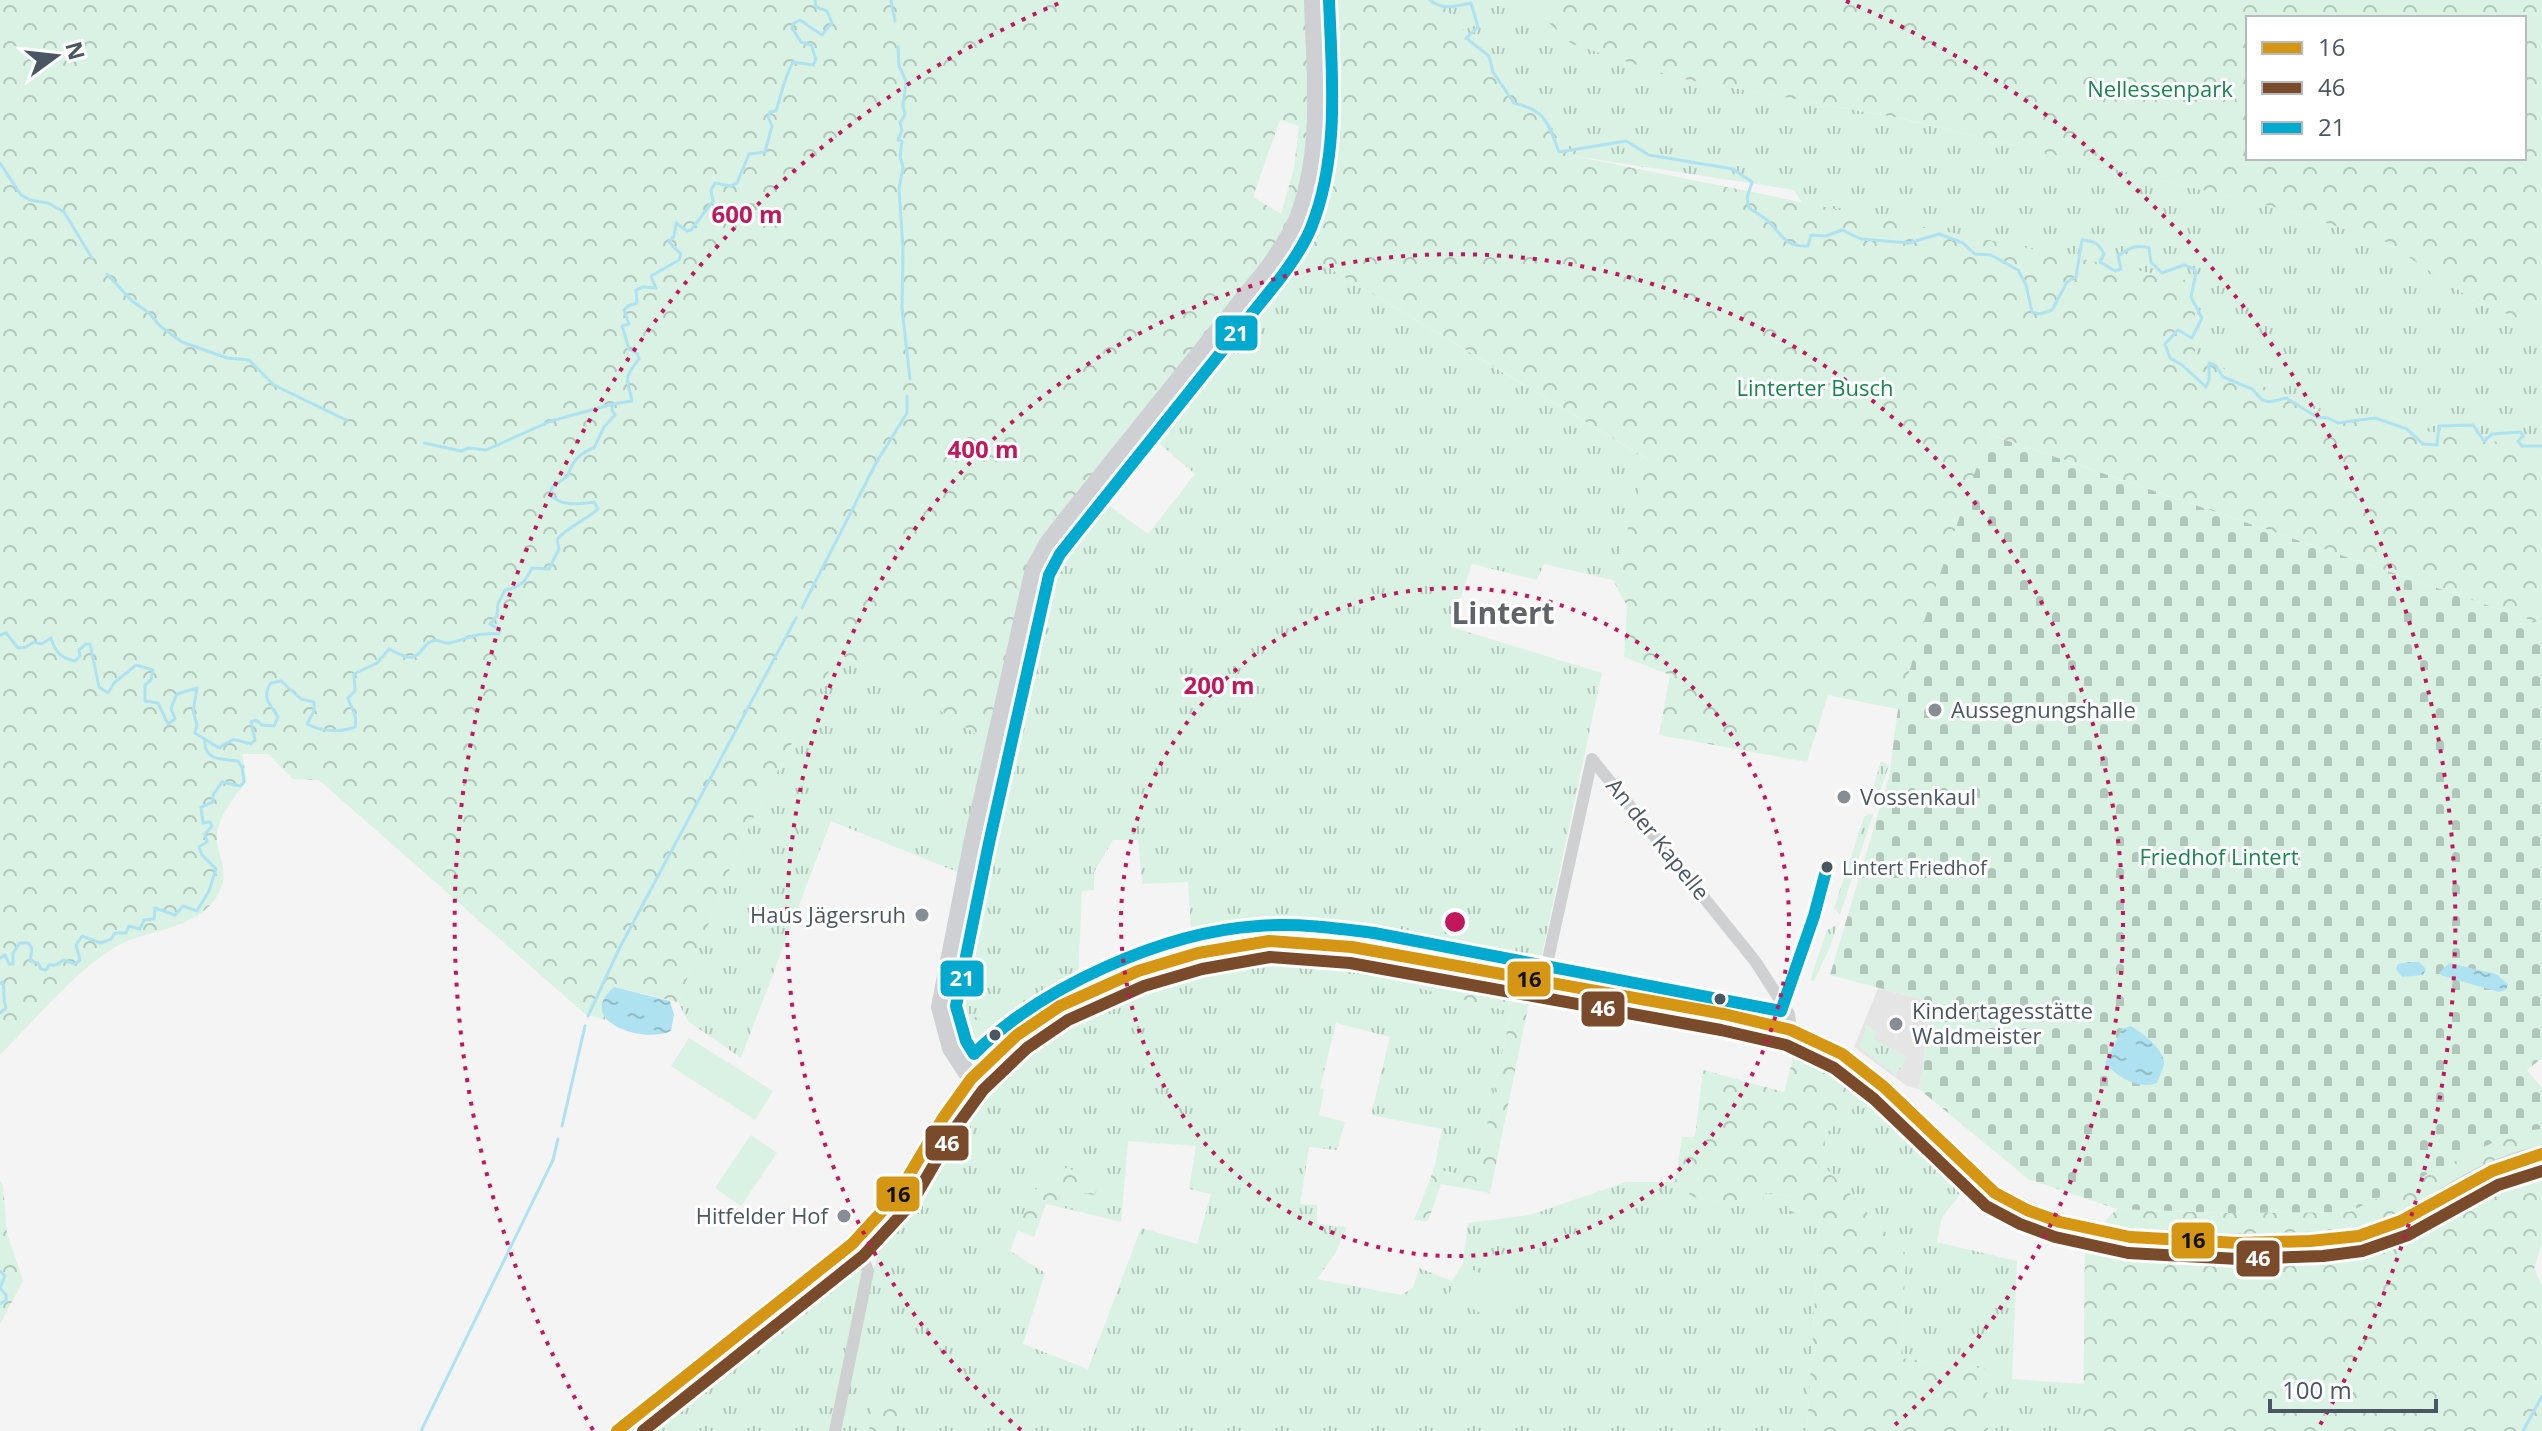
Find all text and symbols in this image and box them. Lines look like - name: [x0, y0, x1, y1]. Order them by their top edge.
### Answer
- north arrow: [16, 16, 96, 96]
- legend: [2246, 16, 2526, 160]
- text: 16: [2318, 30, 2345, 63]
- text: N: [59, 38, 93, 63]
- text: 46: [2318, 70, 2345, 103]
- park label: Nellessenpark: [2087, 73, 2233, 103]
- text: 21: [2318, 110, 2345, 143]
- text: 600 m: [712, 197, 782, 230]
- line badge: 21: [1214, 314, 1259, 352]
- text: 21: [1223, 317, 1249, 347]
- park label: Linterter Busch: [1737, 372, 1893, 402]
- text: 400 m: [948, 432, 1018, 465]
- district label: Lintert: [1451, 592, 1555, 633]
- text: 200 m: [1184, 668, 1254, 701]
- place label: Aussegnungshalle: [1951, 694, 2136, 724]
- marker: Aussegnungshalle: [1926, 701, 1944, 719]
- street label: An der Kapelle: [1600, 771, 1717, 906]
- place label: Vossenkaul: [1860, 781, 1976, 811]
- marker: Vossenkaul: [1835, 788, 1853, 806]
- park label: Friedhof Lintert: [2139, 841, 2299, 871]
- place label: Lintert Friedhof: [1842, 854, 1988, 881]
- marker: Lintert Friedhof: [1819, 859, 1835, 875]
- place label: Haus Jägersruh: [750, 899, 906, 929]
- marker: Haus Jägersruh: [913, 906, 931, 924]
- centre of rings: [1441, 908, 1469, 936]
- line badge: 21: [939, 959, 985, 998]
- line badge: 16: [1506, 960, 1552, 998]
- text: 21: [949, 962, 975, 992]
- text: 16: [1516, 963, 1542, 993]
- line badge: 46: [1580, 990, 1626, 1028]
- unlabelled marker: [1712, 991, 1728, 1007]
- text: 46: [1590, 992, 1616, 1022]
- place label: Kindertagesstätte Waldmeister: [1912, 995, 2093, 1050]
- marker: Kindertagesstätte Waldmeister: [1887, 1015, 1905, 1033]
- unlabelled marker: [987, 1027, 1003, 1043]
- line badge: 46: [924, 1124, 970, 1162]
- text: 46: [934, 1127, 960, 1157]
- line badge: 16: [875, 1175, 921, 1213]
- text: 16: [885, 1178, 911, 1208]
- place label: Hitfelder Hof: [696, 1200, 830, 1230]
- marker: Hitfelder Hof: [835, 1207, 853, 1225]
- line badge: 16: [2170, 1221, 2216, 1260]
- text: 16: [2180, 1224, 2206, 1254]
- line badge: 46: [2235, 1239, 2281, 1278]
- text: 46: [2245, 1242, 2271, 1272]
- scale bar: [2270, 1363, 2436, 1413]
- text: 100 m: [2282, 1373, 2352, 1406]

